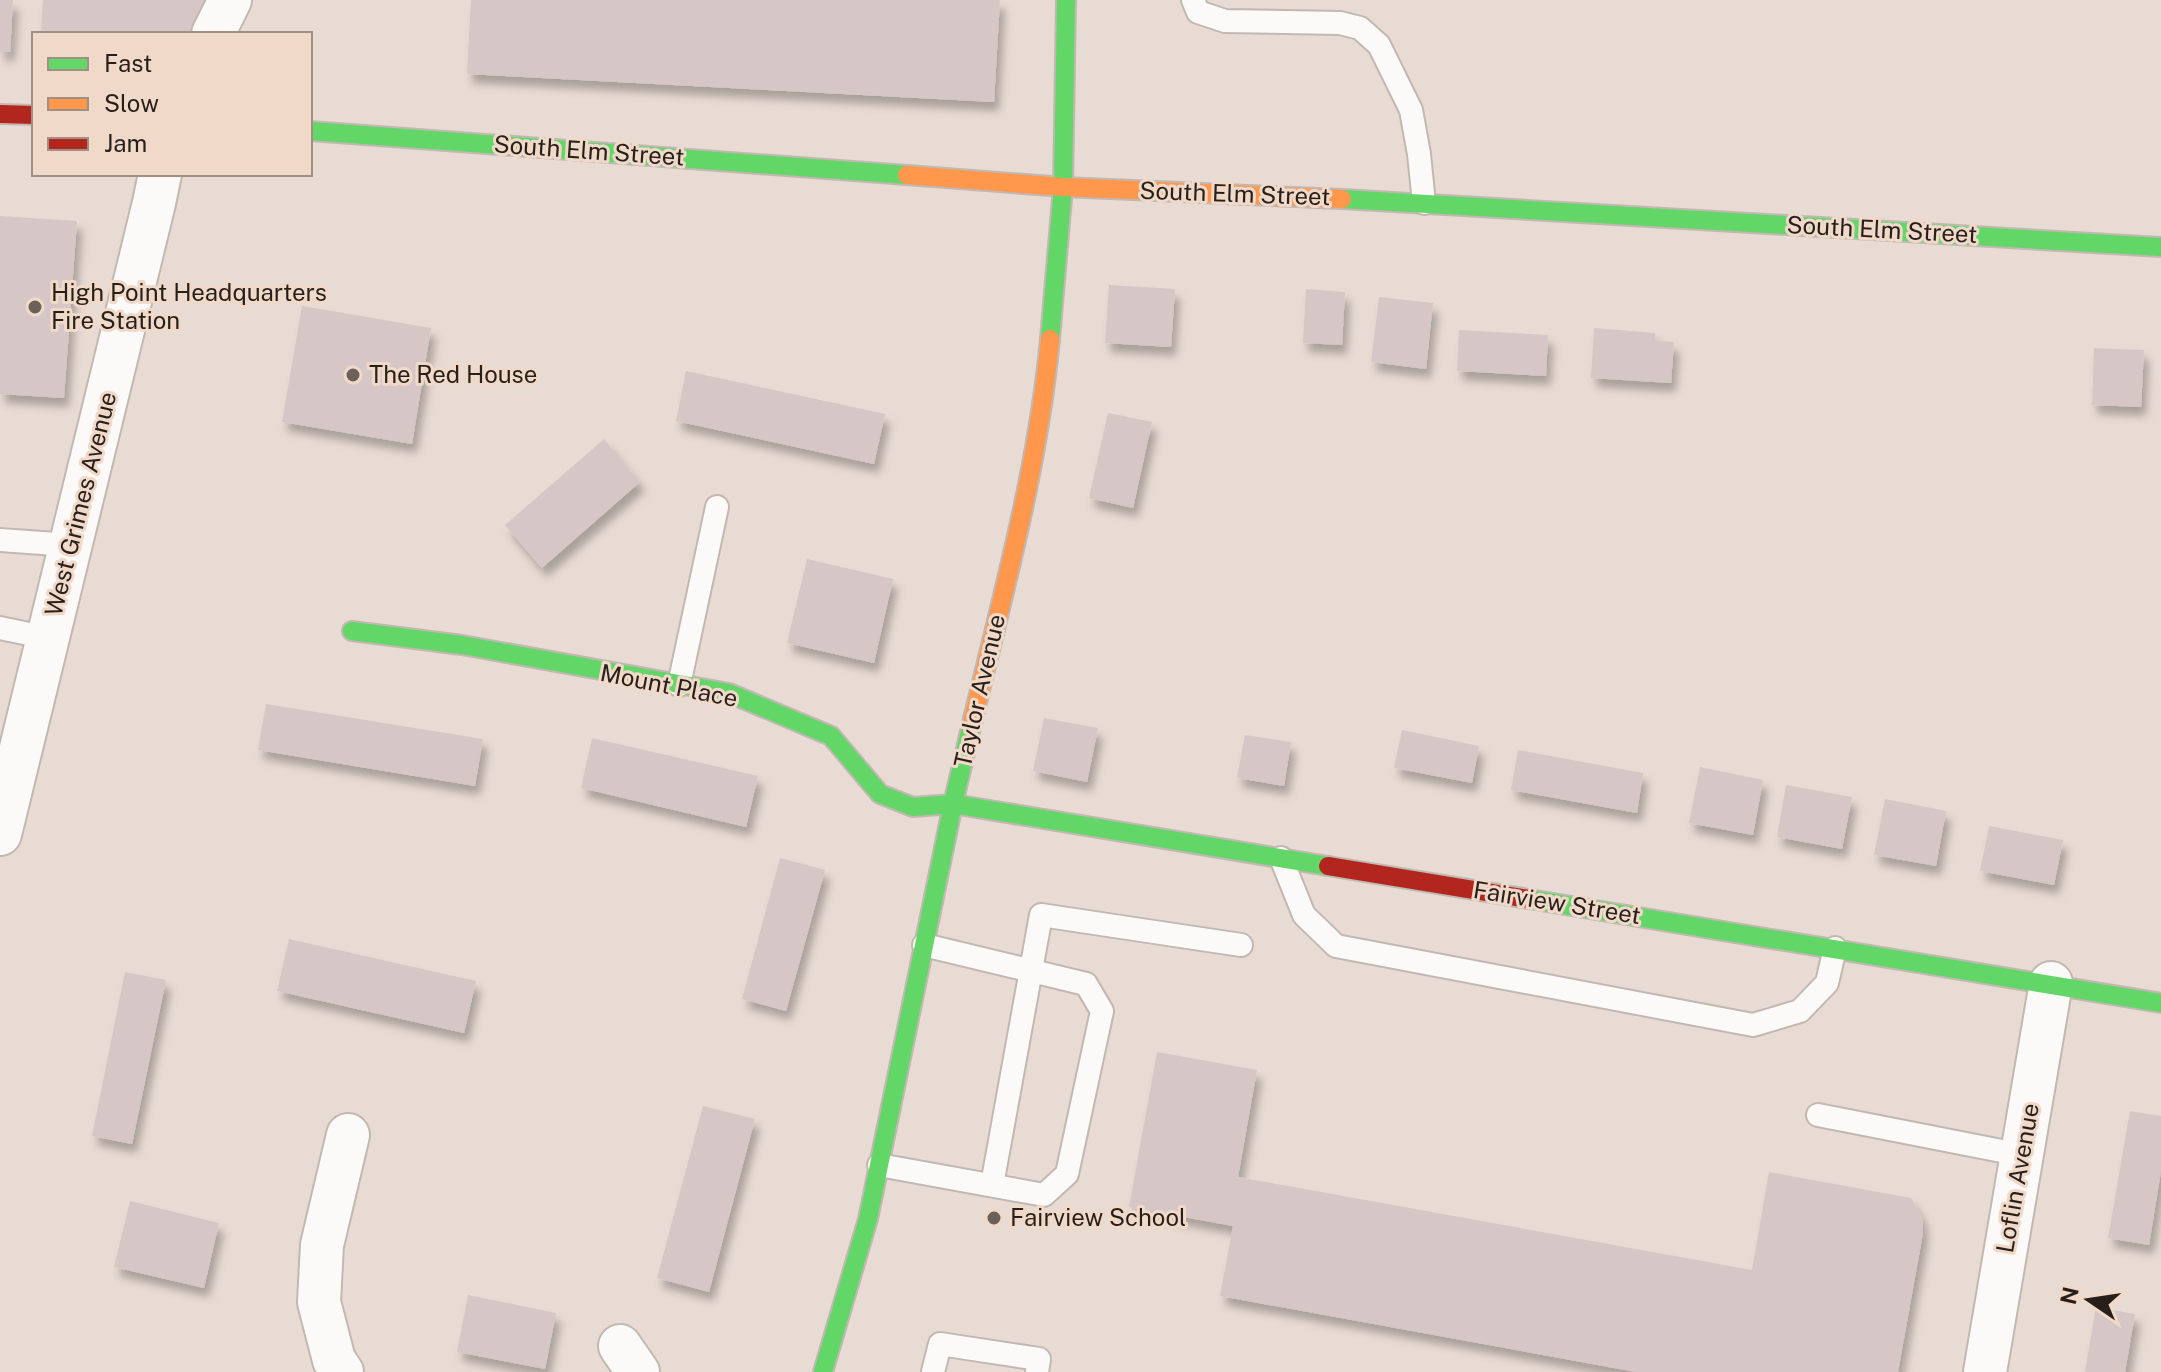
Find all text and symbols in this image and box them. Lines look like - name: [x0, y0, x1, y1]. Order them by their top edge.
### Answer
- legend: [32, 32, 312, 176]
- text: Fast: [104, 49, 152, 77]
- text: Slow: [104, 89, 159, 117]
- text: Jam: [104, 129, 147, 157]
- street label: South Elm Street: [493, 129, 685, 171]
- street label: South Elm Street: [1139, 176, 1331, 210]
- street label: South Elm Street: [1786, 210, 1978, 248]
- place label: High Point Headquarters Fire Station: [51, 278, 327, 334]
- marker: High Point Headquarters Fire Station: [26, 298, 44, 316]
- place label: The Red House: [369, 360, 537, 388]
- marker: The Red House: [344, 366, 362, 384]
- street label: West Grimes Avenue: [39, 389, 121, 619]
- street label: Taylor Avenue: [948, 611, 1010, 770]
- street label: Mount Place: [598, 658, 740, 712]
- street label: Fairview Street: [1471, 875, 1643, 929]
- street label: Loflin Avenue: [1990, 1101, 2044, 1255]
- place label: Fairview School: [1010, 1203, 1186, 1231]
- marker: Fairview School: [985, 1209, 1003, 1227]
- north arrow: [2049, 1260, 2129, 1340]
- text: N: [2055, 1284, 2084, 1307]

